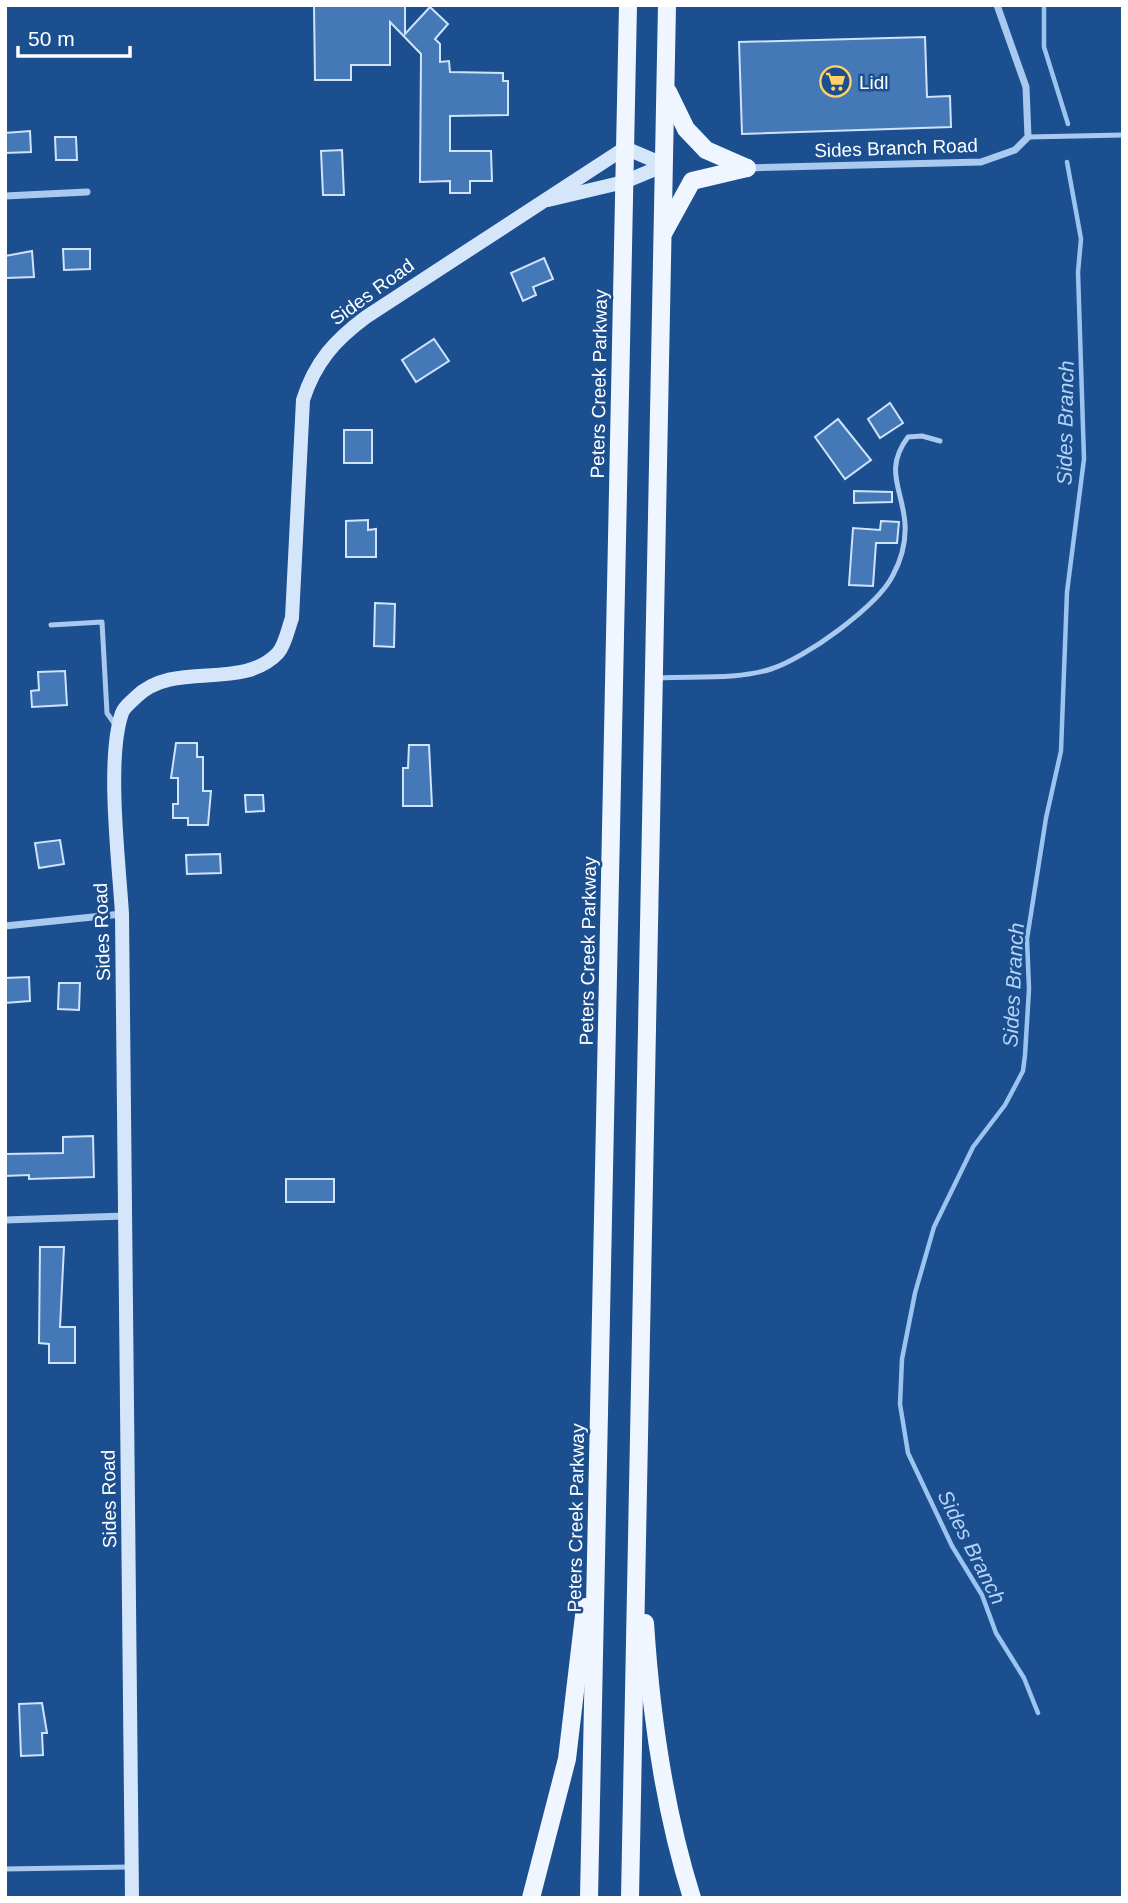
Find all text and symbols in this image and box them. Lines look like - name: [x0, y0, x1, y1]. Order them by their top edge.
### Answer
- scale bar: [18, 14, 130, 58]
- text: 50 m: [28, 27, 75, 50]
- supermarket icon: Lidl: [819, 65, 853, 99]
- place label: Lidl: [859, 72, 889, 93]
- street label: Sides Branch Road: [814, 135, 978, 161]
- street label: Sides Road: [326, 255, 418, 329]
- street label: Peters Creek Parkway: [587, 289, 611, 479]
- water label: Sides Branch: [1052, 360, 1078, 486]
- street label: Peters Creek Parkway: [576, 856, 600, 1046]
- street label: Sides Road: [90, 883, 114, 981]
- water label: Sides Branch: [998, 922, 1028, 1048]
- street label: Peters Creek Parkway: [564, 1423, 588, 1613]
- street label: Sides Road: [98, 1450, 120, 1548]
- water label: Sides Branch: [933, 1486, 1011, 1608]

